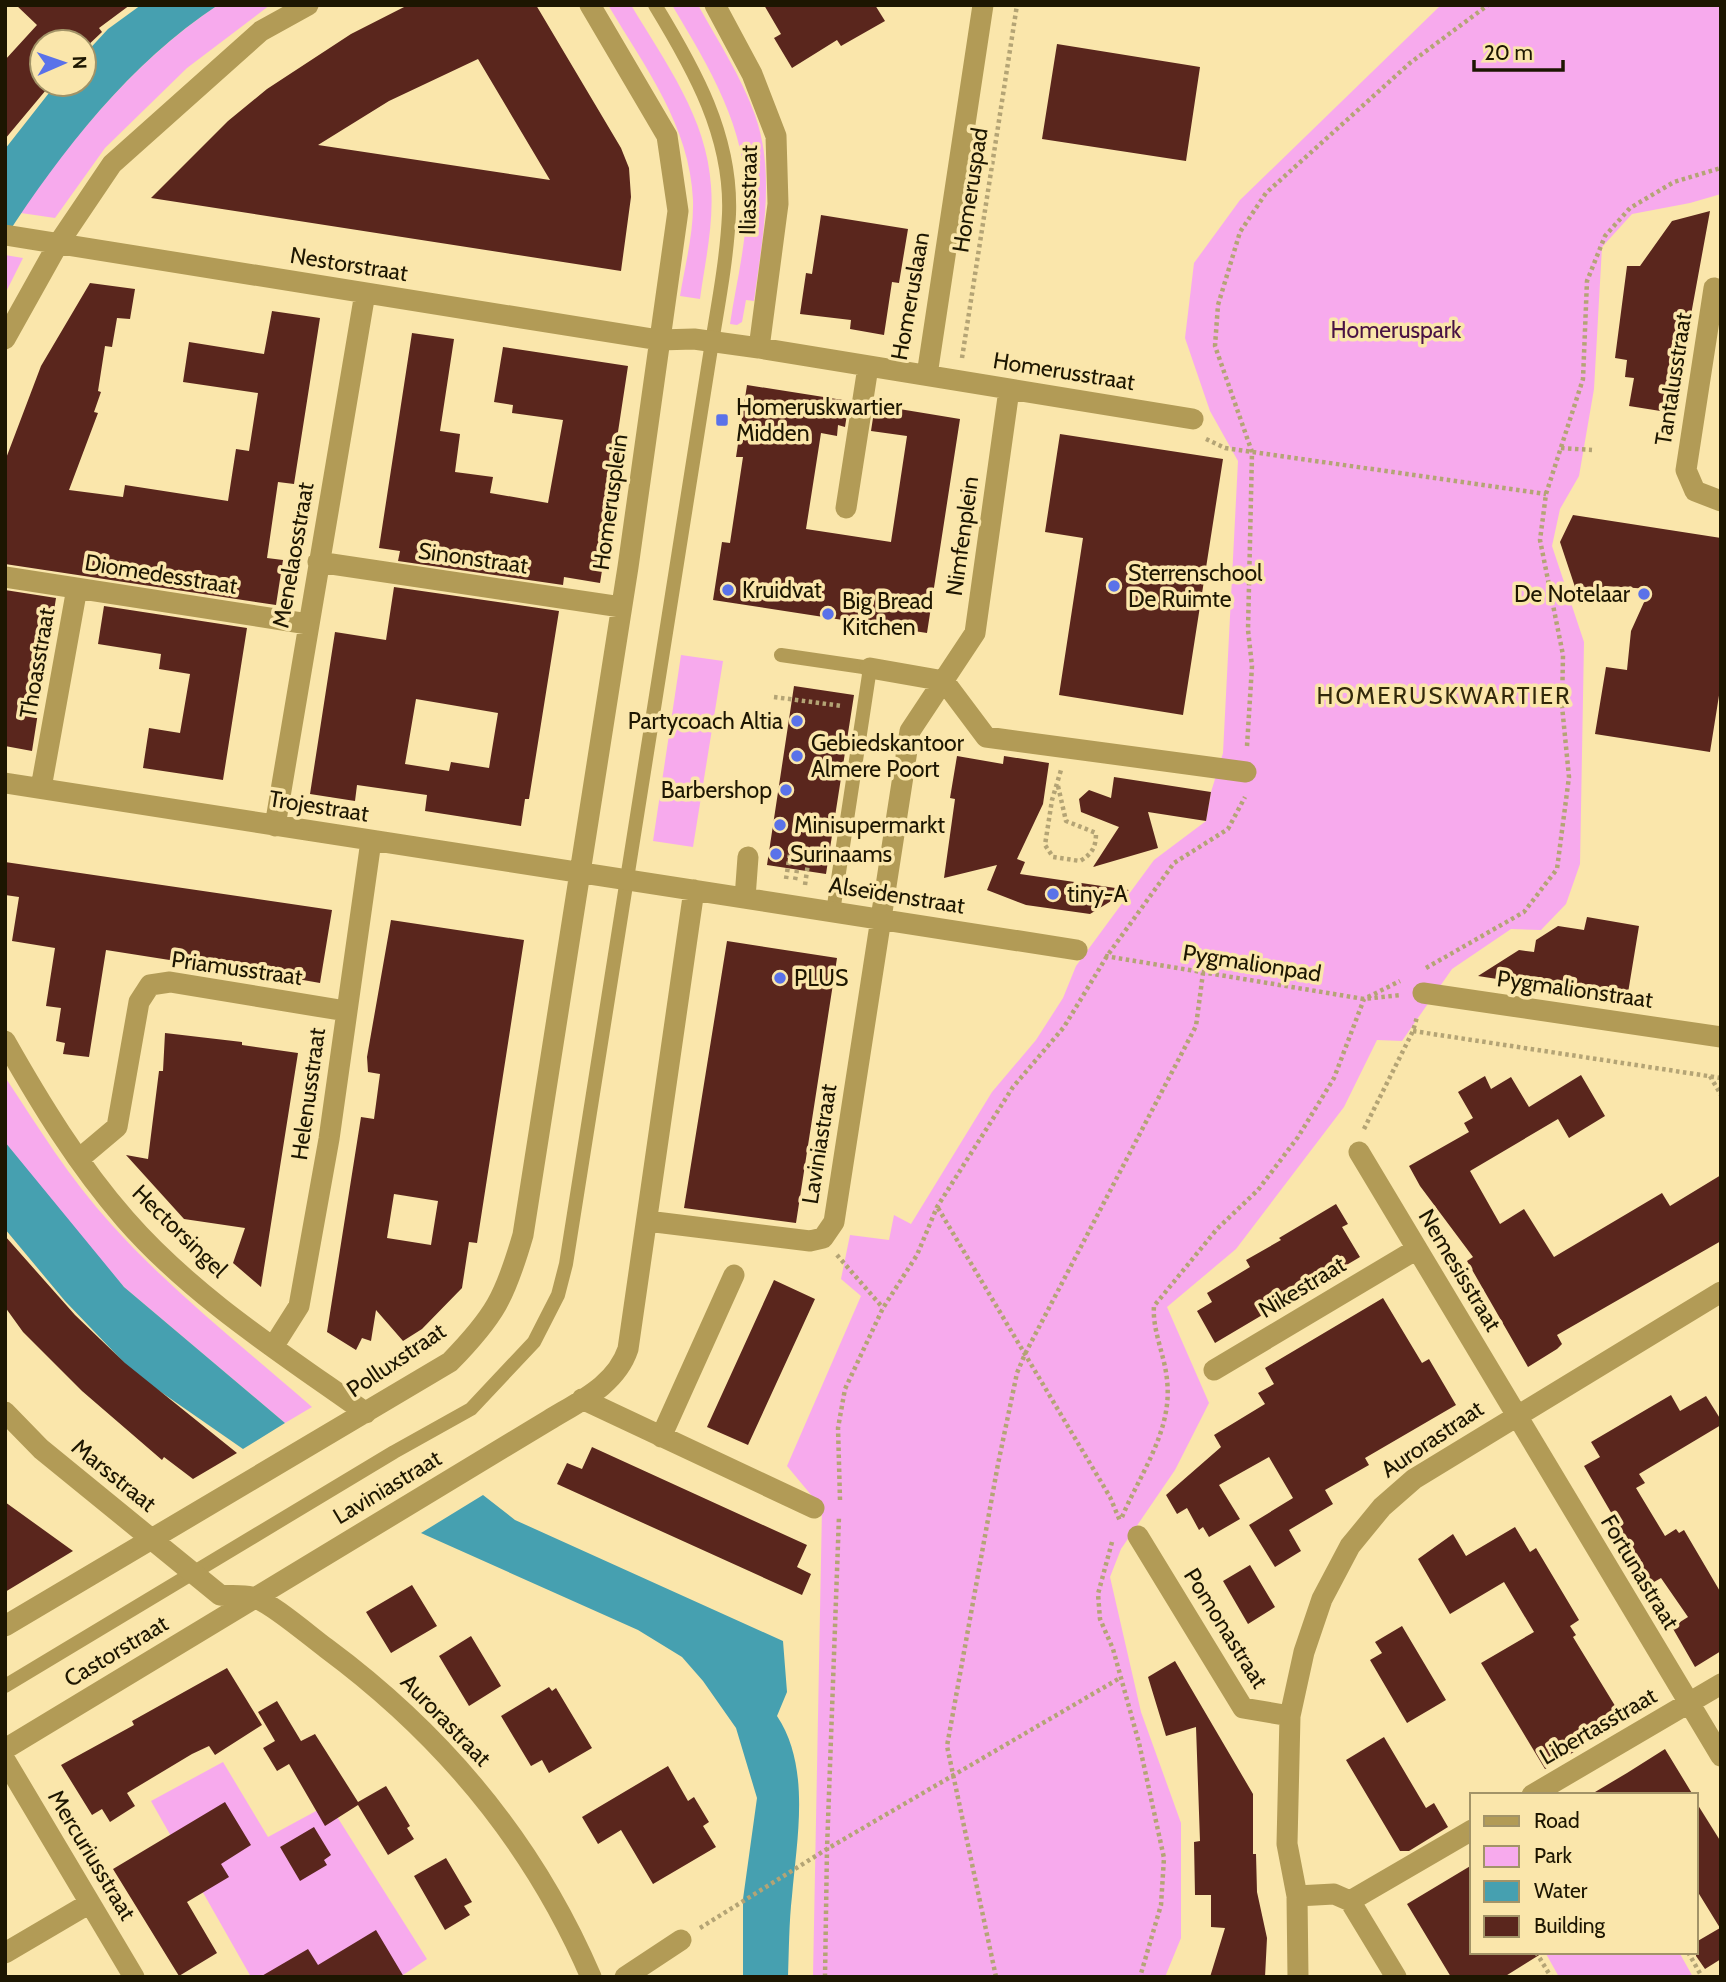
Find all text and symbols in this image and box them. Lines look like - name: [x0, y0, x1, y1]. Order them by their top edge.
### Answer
- north arrow: [28, 28, 98, 98]
- scale bar: [1474, 28, 1563, 72]
- text: 20 m: [1484, 40, 1533, 65]
- text: N: [68, 55, 91, 70]
- street label: Homeruspad: [946, 126, 994, 254]
- street label: Iliasstraat: [733, 144, 763, 235]
- street label: Homeruslaan: [885, 230, 935, 362]
- street label: Nestorstraat: [288, 241, 410, 287]
- street label: Tantalusstraat: [1649, 310, 1697, 448]
- park label: Homeruspark: [1331, 316, 1462, 344]
- street label: Homerusstraat: [991, 346, 1137, 396]
- place label: Homeruskwartier Midden: [736, 393, 903, 447]
- marker: Homeruskwartier Midden: [714, 412, 730, 428]
- street label: Homerusplein: [587, 432, 633, 572]
- street label: Nimfenplein: [940, 474, 984, 598]
- street label: Menelaosstraat: [266, 480, 320, 630]
- street label: Sinonstraat: [416, 536, 530, 580]
- street label: Diomedesstraat: [83, 548, 240, 600]
- place label: Sterrenschool De Ruimte: [1128, 559, 1263, 613]
- place label: Kruidvat: [742, 576, 822, 604]
- marker: Sterrenschool De Ruimte: [1106, 578, 1122, 594]
- place label: De Notelaar: [1514, 580, 1631, 608]
- marker: Kruidvat: [720, 582, 736, 598]
- marker: De Notelaar: [1636, 586, 1652, 602]
- place label: Big Bread Kitchen: [842, 587, 933, 641]
- street label: Thoasstraat: [14, 605, 61, 720]
- marker: Big Bread Kitchen: [820, 606, 836, 622]
- district label: HOMERUSKWARTIER: [1317, 681, 1571, 710]
- place label: Partycoach Altia: [628, 707, 783, 735]
- marker: Partycoach Altia: [789, 713, 805, 729]
- place label: Gebiedskantoor Almere Poort: [811, 729, 965, 783]
- marker: Gebiedskantoor Almere Poort: [789, 748, 805, 764]
- place label: Barbershop: [661, 776, 772, 804]
- marker: Barbershop: [778, 782, 794, 798]
- street label: Trojestraat: [267, 784, 371, 828]
- place label: Minisupermarkt: [794, 811, 945, 839]
- marker: Minisupermarkt: [772, 817, 788, 833]
- place label: Surinaams: [790, 840, 892, 868]
- marker: Surinaams: [768, 846, 784, 862]
- street label: Alseïdenstraat: [827, 870, 967, 920]
- place label: tiny-A: [1067, 880, 1128, 908]
- marker: tiny-A: [1045, 886, 1061, 902]
- street label: Pygmalionpad: [1181, 938, 1323, 988]
- street label: Priamusstraat: [170, 945, 304, 991]
- place label: PLUS: [794, 964, 848, 992]
- street label: Pygmalionstraat: [1495, 964, 1655, 1014]
- marker: PLUS: [772, 970, 788, 986]
- street label: Helenusstraat: [285, 1026, 331, 1162]
- street label: Laviniastraat: [796, 1082, 842, 1206]
- street label: Hectorsingel: [127, 1179, 234, 1284]
- street label: Nemesisstraat: [1413, 1204, 1508, 1336]
- street label: Nikestraat: [1253, 1250, 1351, 1324]
- street label: Polluxstraat: [341, 1317, 451, 1403]
- street label: Aurorastraat: [1375, 1394, 1489, 1484]
- street label: Marsstraat: [66, 1433, 162, 1518]
- street label: Laviniastraat: [328, 1444, 446, 1530]
- street label: Fortunastraat: [1595, 1510, 1685, 1635]
- street label: Pomonastraat: [1178, 1563, 1274, 1693]
- street label: Castorstraat: [59, 1609, 173, 1693]
- street label: Aurorastraat: [395, 1668, 497, 1772]
- street label: Libertasstraat: [1534, 1681, 1662, 1771]
- street label: Mercuriusstraat: [42, 1785, 142, 1926]
- legend: [1470, 1793, 1698, 1954]
- text: Road: [1534, 1808, 1580, 1833]
- text: Park: [1534, 1843, 1572, 1868]
- text: Water: [1534, 1878, 1588, 1903]
- text: Building: [1534, 1913, 1606, 1938]

